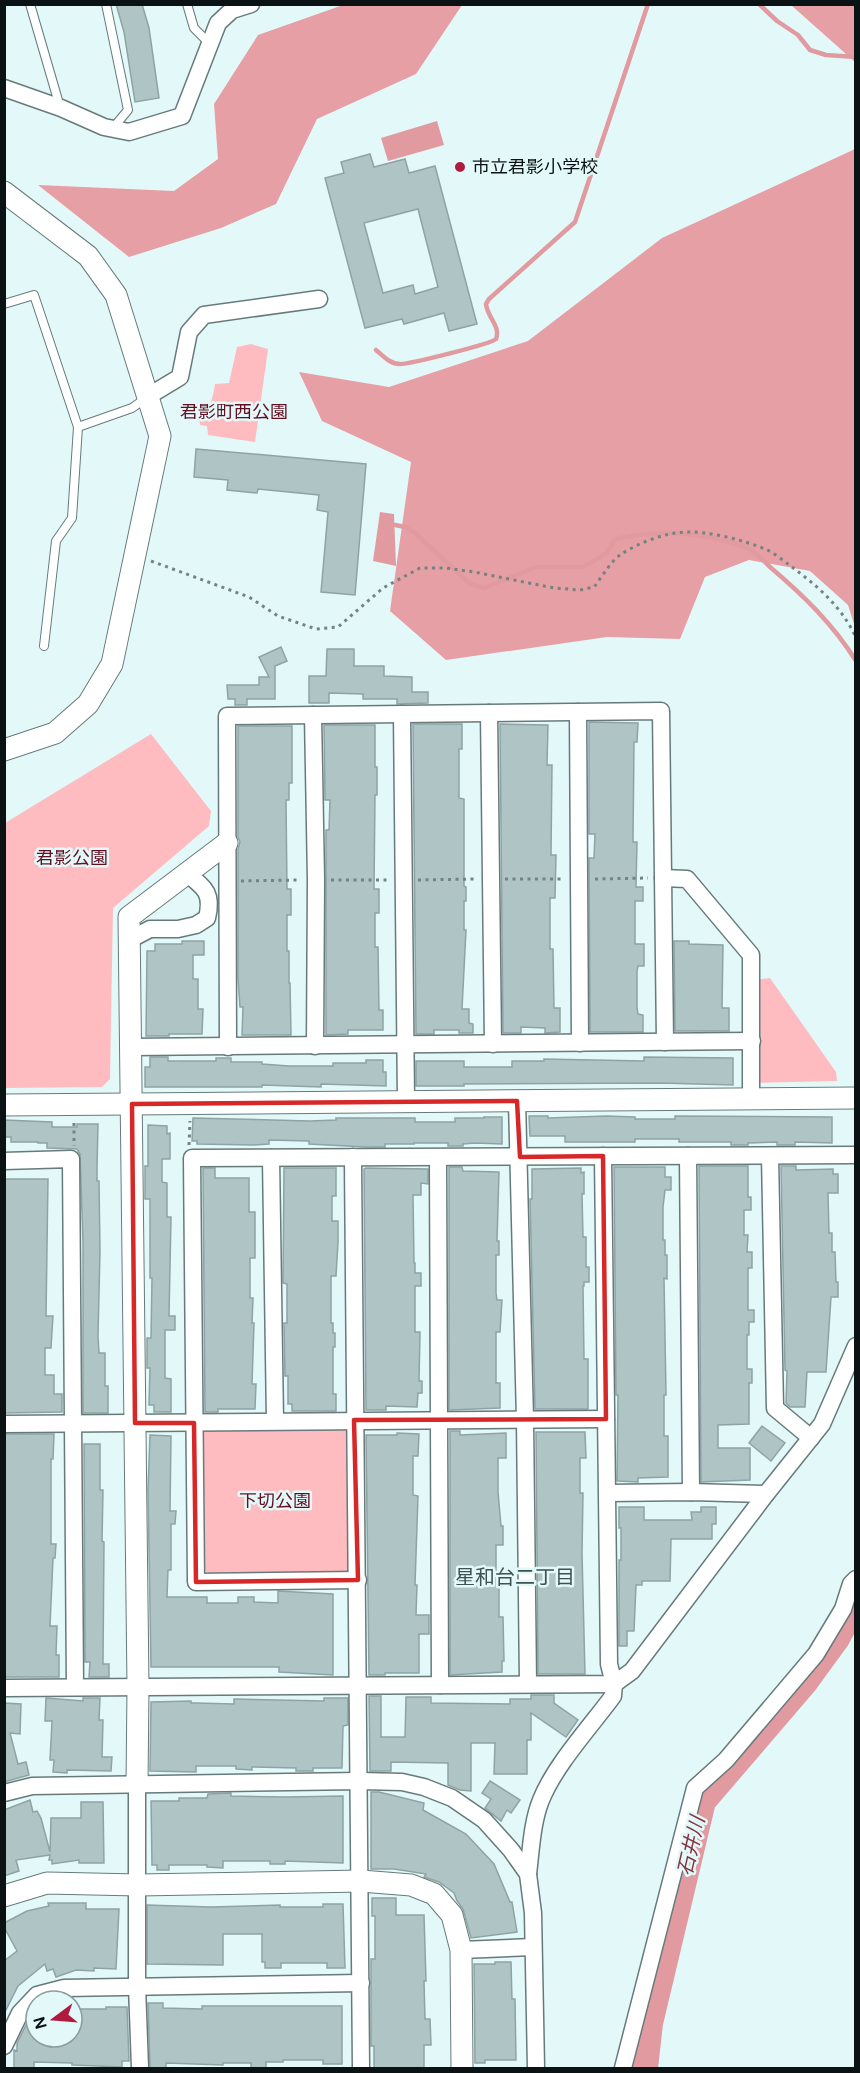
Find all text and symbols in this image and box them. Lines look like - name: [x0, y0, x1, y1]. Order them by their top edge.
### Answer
- place label: 市立君影小学校: [472, 155, 598, 179]
- marker: 市立君影小学校: [453, 160, 467, 174]
- park label: 君影町西公園: [180, 400, 288, 424]
- park label: 君影公園: [36, 846, 108, 870]
- park label: 下切公園: [239, 1489, 311, 1513]
- district label: 星和台二丁目: [455, 1564, 575, 1590]
- water label: 石井川: [672, 1812, 711, 1878]
- north arrow: [24, 1989, 84, 2049]
- text: N: [28, 2014, 52, 2032]

